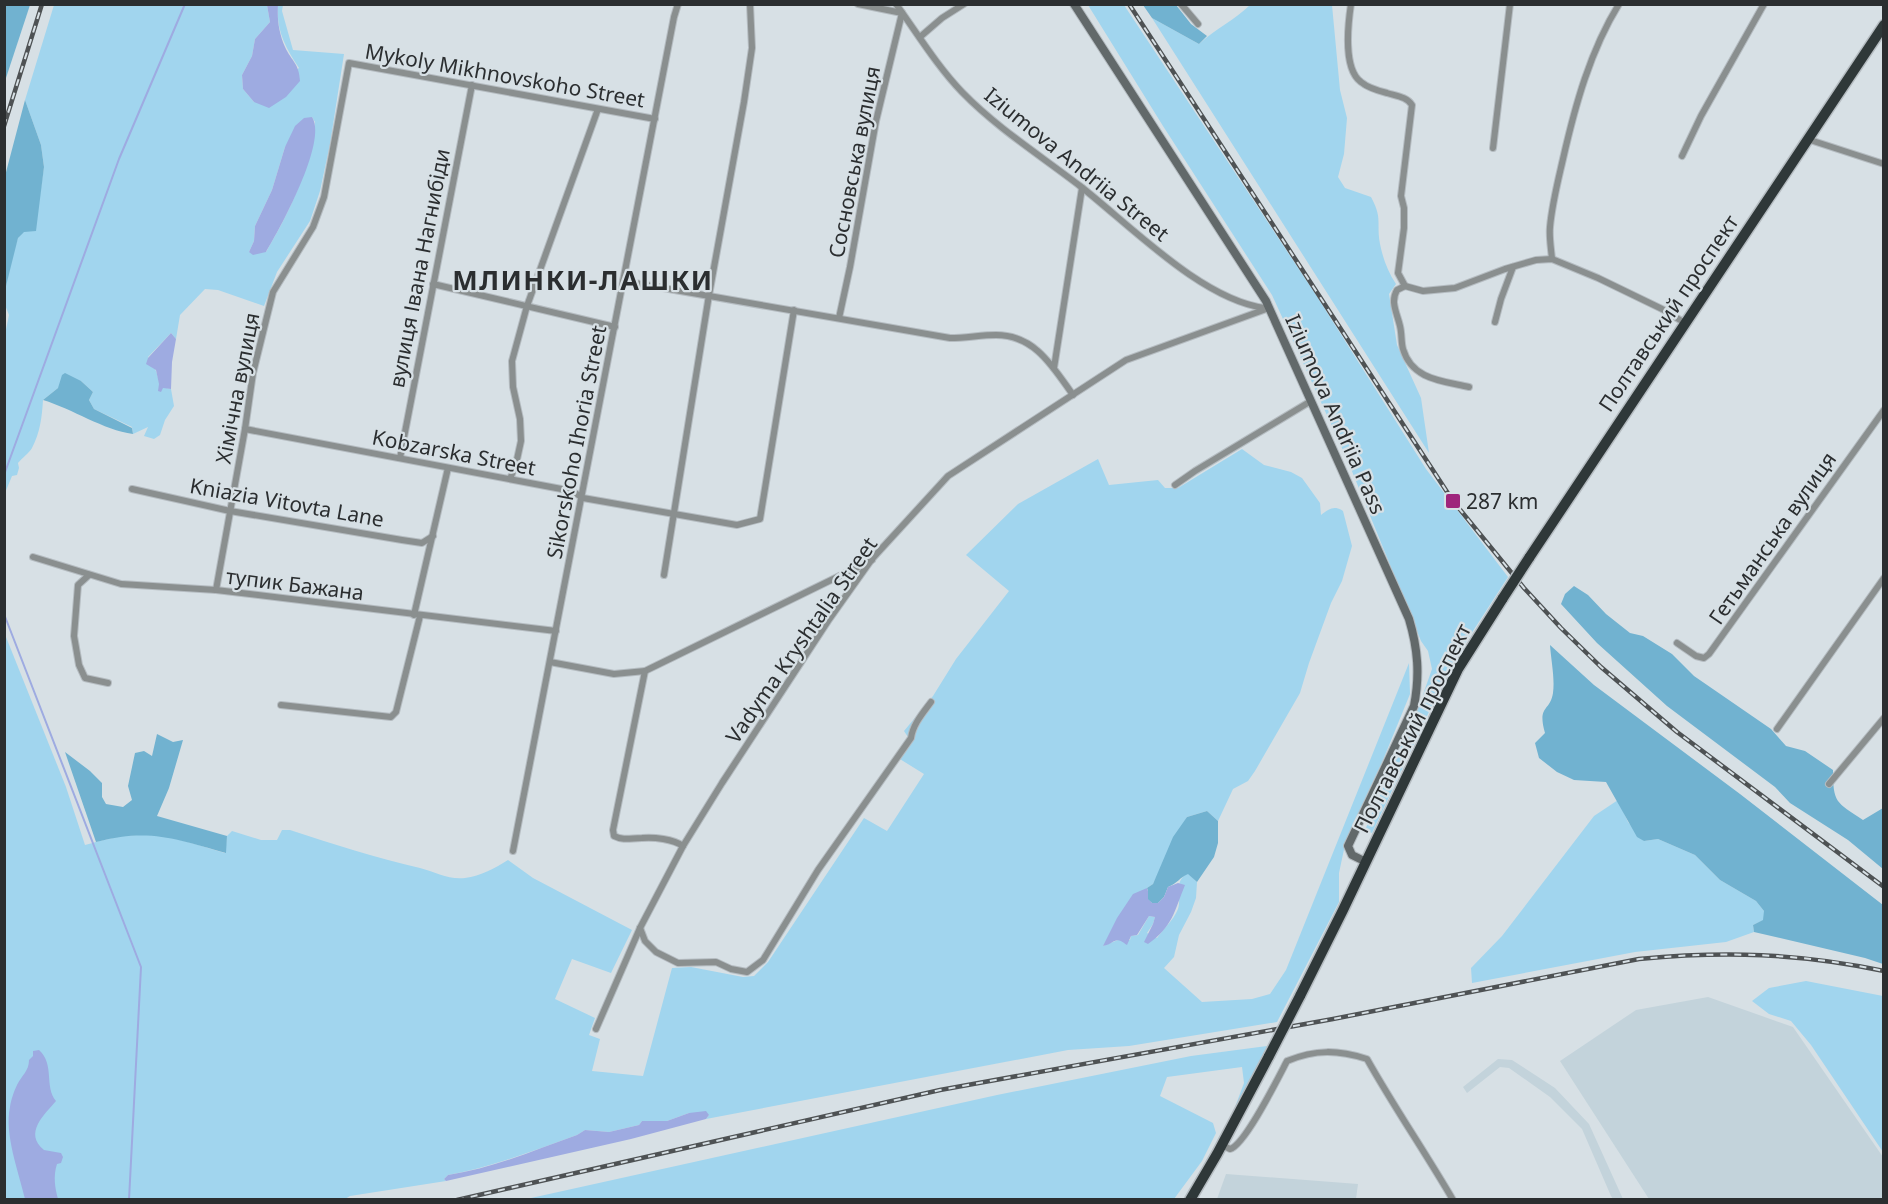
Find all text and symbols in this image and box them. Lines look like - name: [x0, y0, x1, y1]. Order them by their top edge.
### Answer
- street label: Mykoly Mikhnovskoho Street: [363, 37, 647, 113]
- street label: Сосновська вулиця: [822, 64, 886, 260]
- street label: Iziumova Andriia Street: [979, 81, 1175, 247]
- street label: вулиця Івана Нагнибіди: [382, 146, 456, 390]
- street label: Полтавський проспект: [1592, 209, 1744, 417]
- district label: МЛИНКИ-ЛАШКИ: [452, 261, 714, 298]
- street label: Хімічна вулиця: [209, 310, 265, 466]
- street label: Iziumova Andriia Pass: [1279, 310, 1393, 518]
- street label: Sikorskoho Ihoria Street: [540, 322, 612, 561]
- street label: Kobzarska Street: [370, 422, 538, 482]
- street label: Гетьманська вулиця: [1702, 446, 1842, 630]
- street label: Kniazia Vitovta Lane: [188, 471, 386, 533]
- place label: 287 km: [1466, 487, 1538, 515]
- marker: 287 km: [1444, 492, 1462, 510]
- street label: Vadyma Kryshtalia Street: [719, 531, 883, 749]
- street label: тупик Бажана: [224, 562, 366, 606]
- street label: Полтавський проспект: [1347, 618, 1477, 837]

